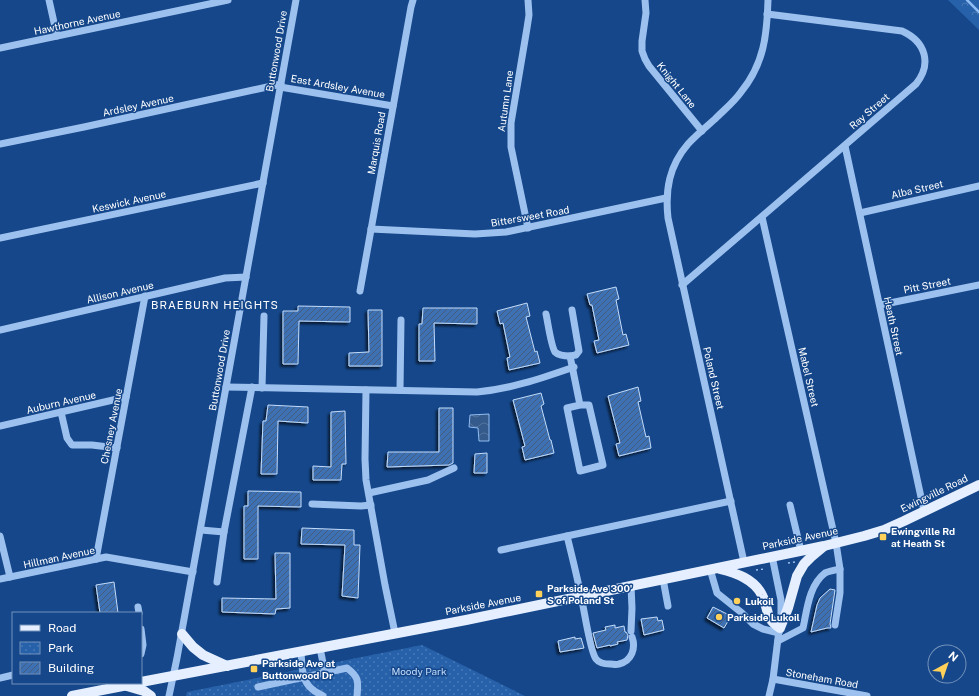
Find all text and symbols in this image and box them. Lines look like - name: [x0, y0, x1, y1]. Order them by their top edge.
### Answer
- street label: Hawthorne Avenue: [33, 7, 122, 37]
- street label: Buttonwood Drive: [263, 9, 289, 93]
- street label: Knight Lane: [655, 60, 699, 111]
- street label: Autumn Lane: [495, 69, 515, 133]
- street label: East Ardsley Avenue: [290, 72, 386, 100]
- street label: Ray Street: [847, 90, 892, 132]
- street label: Ardsley Avenue: [101, 92, 175, 118]
- street label: Marquis Road: [365, 111, 387, 175]
- street label: Alba Street: [890, 177, 944, 201]
- street label: Keswick Avenue: [91, 187, 167, 215]
- street label: Bittersweet Road: [490, 203, 570, 229]
- street label: Pitt Street: [902, 275, 952, 295]
- street label: Allison Avenue: [85, 278, 155, 306]
- street label: Heath Street: [882, 295, 906, 357]
- district label: BRAEBURN HEIGHTS: [151, 299, 279, 311]
- street label: Buttonwood Drive: [206, 328, 232, 412]
- street label: Poland Street: [701, 346, 727, 411]
- street label: Mabel Street: [796, 346, 822, 408]
- street label: Chesney Avenue: [98, 387, 124, 465]
- street label: Auburn Avenue: [25, 388, 97, 416]
- street label: Ewingville Road: [898, 472, 970, 514]
- street label: Parkside Avenue: [761, 524, 839, 552]
- place label: Ewingville Rd at Heath St: [891, 525, 955, 549]
- marker: Ewingville Rd at Heath St: [878, 532, 888, 542]
- street label: Hillman Avenue: [22, 543, 96, 570]
- place label: Parkside Ave 300' S of Poland St: [547, 582, 633, 606]
- marker: Parkside Ave 300' S of Poland St: [534, 589, 544, 599]
- street label: Parkside Avenue: [444, 591, 522, 617]
- place label: Lukoil: [745, 595, 774, 607]
- marker: Lukoil: [732, 596, 742, 606]
- place label: Parkside Lukoil: [727, 611, 800, 623]
- legend: [12, 612, 142, 684]
- marker: Parkside Lukoil: [714, 612, 724, 622]
- text: Road: [48, 621, 76, 635]
- text: Park: [48, 641, 74, 655]
- north arrow: [927, 644, 967, 684]
- text: N: [946, 649, 961, 664]
- place label: Parkside Ave at Buttonwood Dr: [262, 657, 335, 681]
- text: Building: [48, 661, 94, 675]
- marker: Parkside Ave at Buttonwood Dr: [249, 664, 259, 674]
- park label: Moody Park: [391, 665, 447, 677]
- street label: Stoneham Road: [785, 666, 859, 690]

